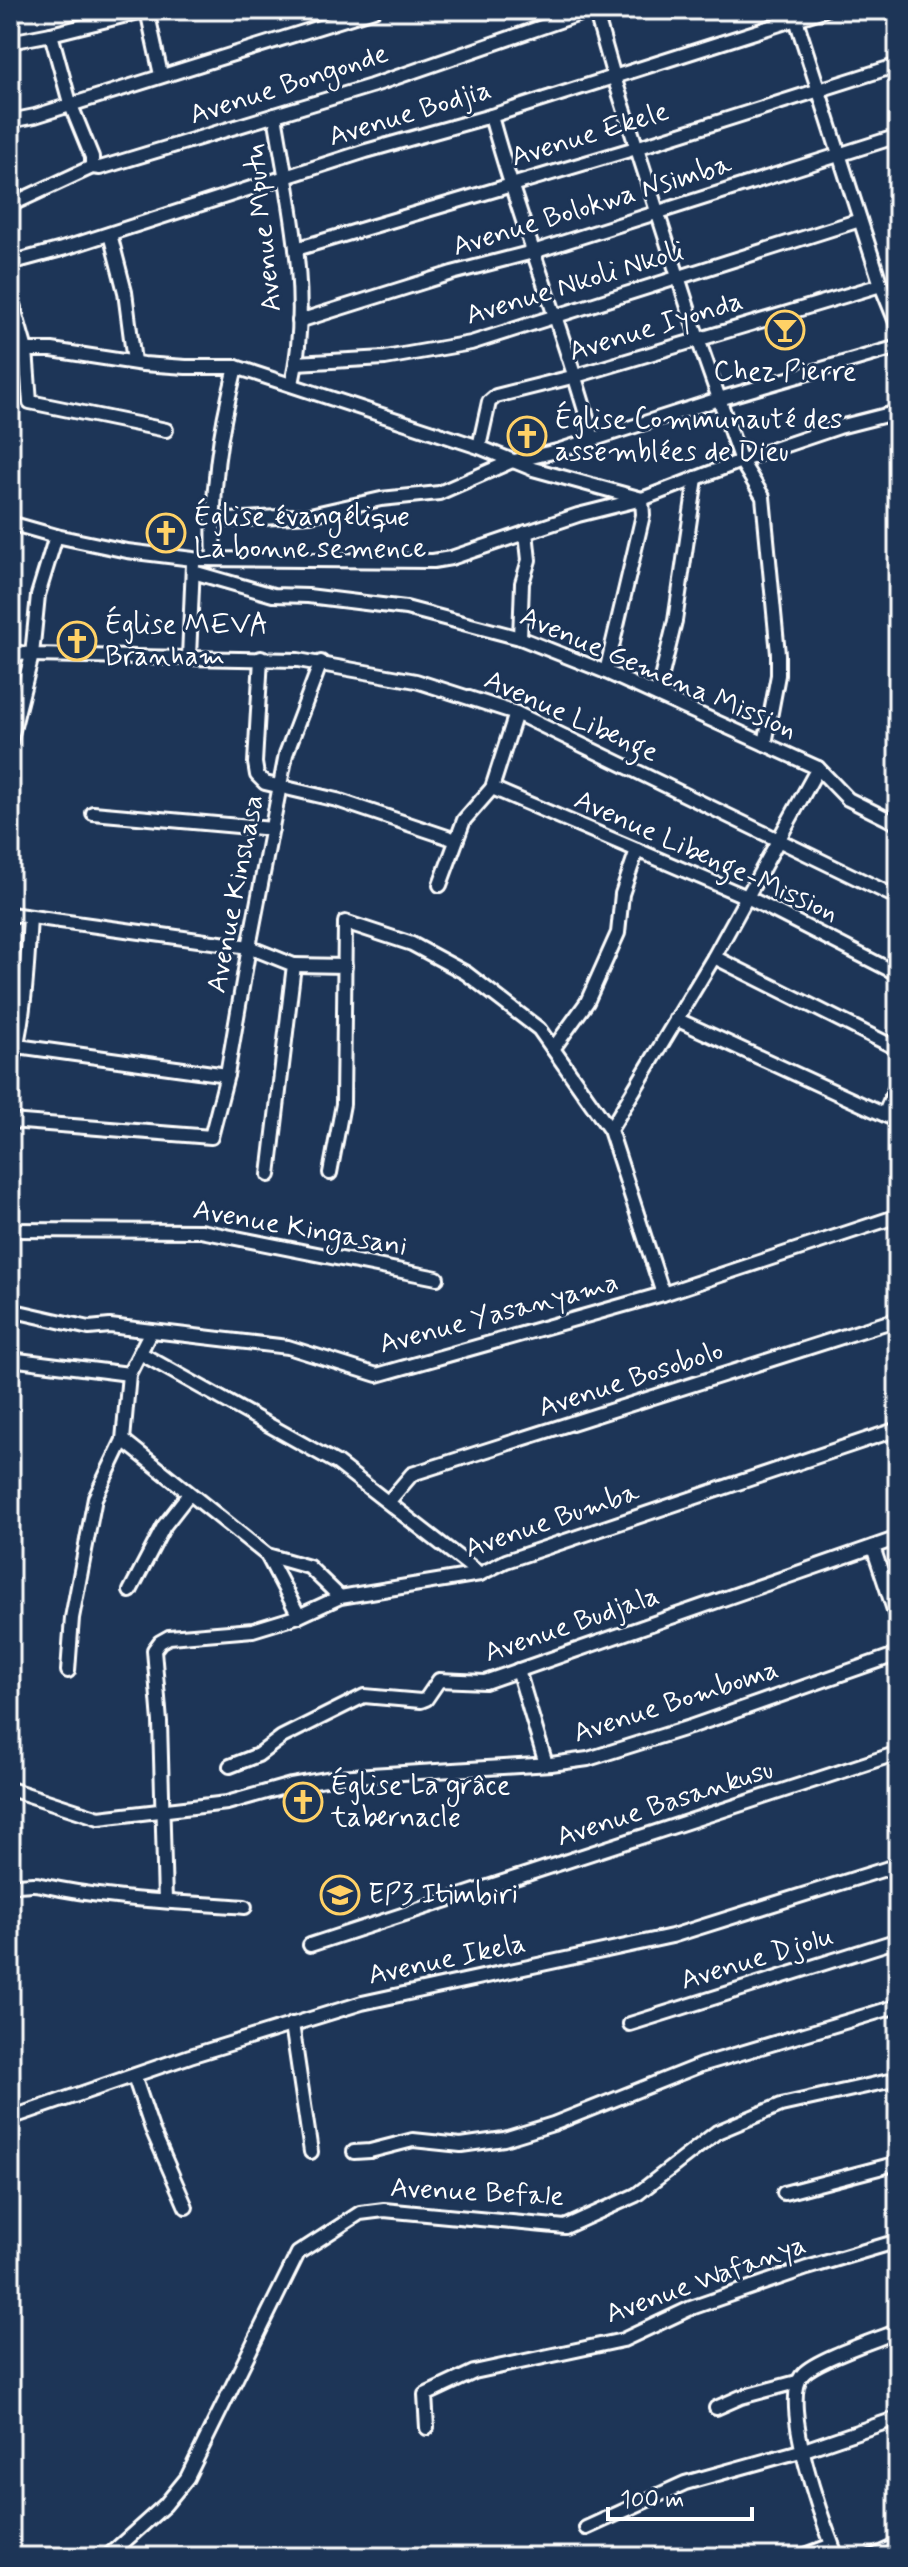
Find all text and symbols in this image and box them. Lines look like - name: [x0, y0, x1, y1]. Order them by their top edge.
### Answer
- street label: Avenue Bongonde: [185, 35, 394, 136]
- street label: Avenue Bodjia: [324, 72, 496, 156]
- street label: Avenue Ekele: [507, 93, 673, 177]
- street label: Avenue Mputu: [237, 142, 291, 314]
- street label: Avenue Bolokwa Nsimba: [448, 146, 736, 266]
- street label: Avenue Nkoli Nkoli: [461, 233, 689, 335]
- street label: Avenue Iyonda: [564, 283, 748, 371]
- bar icon: Chez Pierre: [764, 309, 806, 351]
- place label: Chez Pierre: [713, 354, 857, 391]
- place label: Église Communauté des assemblées de Dieu: [555, 400, 843, 471]
- church icon: Église Communauté des assemblées de Dieu: [506, 415, 548, 457]
- place label: Église évangélique La bonne semence: [194, 497, 427, 568]
- church icon: Église évangélique La bonne semence: [145, 512, 187, 554]
- street label: Avenue Gemena Mission: [514, 599, 802, 749]
- place label: Église MEVA Branham: [105, 605, 268, 676]
- church icon: Église MEVA Branham: [56, 620, 98, 662]
- street label: Avenue Libenge: [477, 662, 664, 775]
- street label: Avenue Libenge-Mission: [567, 782, 844, 935]
- street label: Avenue Kinshasa: [199, 792, 273, 996]
- street label: Avenue Kingasani: [190, 1192, 410, 1268]
- street label: Avenue Yasanyama: [375, 1264, 623, 1364]
- street label: Avenue Bosobolo: [534, 1333, 728, 1427]
- street label: Avenue Bumba: [460, 1474, 644, 1568]
- street label: Avenue Budjala: [480, 1578, 664, 1672]
- street label: Avenue Bomboma: [569, 1651, 783, 1753]
- street label: Avenue Basankusu: [552, 1751, 778, 1857]
- place label: Église La grâce tabernacle: [330, 1766, 511, 1837]
- church icon: Église La grâce tabernacle: [282, 1781, 324, 1823]
- school or university icon: EP3 Itimbiri: [319, 1874, 361, 1916]
- place label: EP3 Itimbiri: [368, 1877, 518, 1914]
- street label: Avenue Djolu: [676, 1918, 838, 2000]
- street label: Avenue Ikela: [365, 1925, 529, 1995]
- street label: Avenue Befale: [389, 2170, 565, 2216]
- street label: Avenue Wafanya: [601, 2227, 811, 2333]
- scale bar: [608, 2471, 752, 2521]
- text: 100 m: [620, 2485, 684, 2516]

